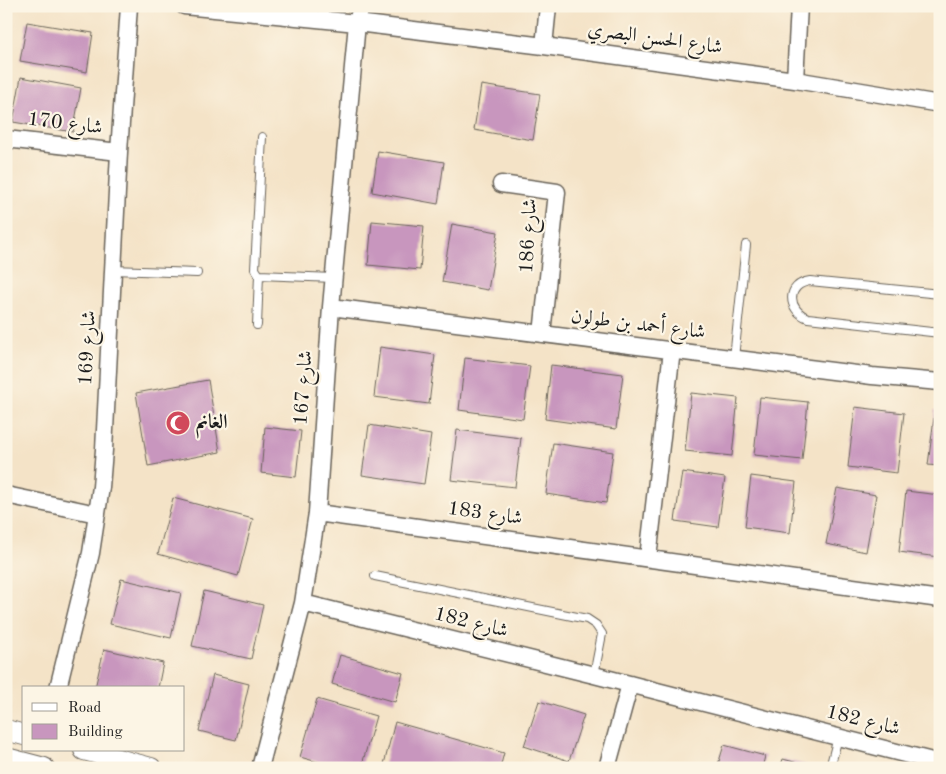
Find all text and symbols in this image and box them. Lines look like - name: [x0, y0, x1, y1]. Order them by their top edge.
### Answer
- street label: شارع الحسن البصري: [586, 20, 724, 64]
- street label: شارع 170: [26, 109, 104, 144]
- street label: شارع 186: [517, 198, 547, 274]
- street label: شارع أحمد بن طولون: [569, 301, 707, 349]
- street label: شارع 169: [76, 310, 106, 386]
- street label: شارع 167: [291, 350, 323, 427]
- mosque icon: الغانم: [165, 410, 191, 436]
- place label: الغانم: [196, 412, 228, 439]
- street label: شارع 183: [446, 499, 524, 535]
- street label: شارع 182: [431, 604, 510, 648]
- legend: [22, 686, 185, 752]
- text: Road: [68, 701, 102, 716]
- street label: شارع 182: [823, 702, 902, 746]
- text: Building: [68, 725, 123, 740]

